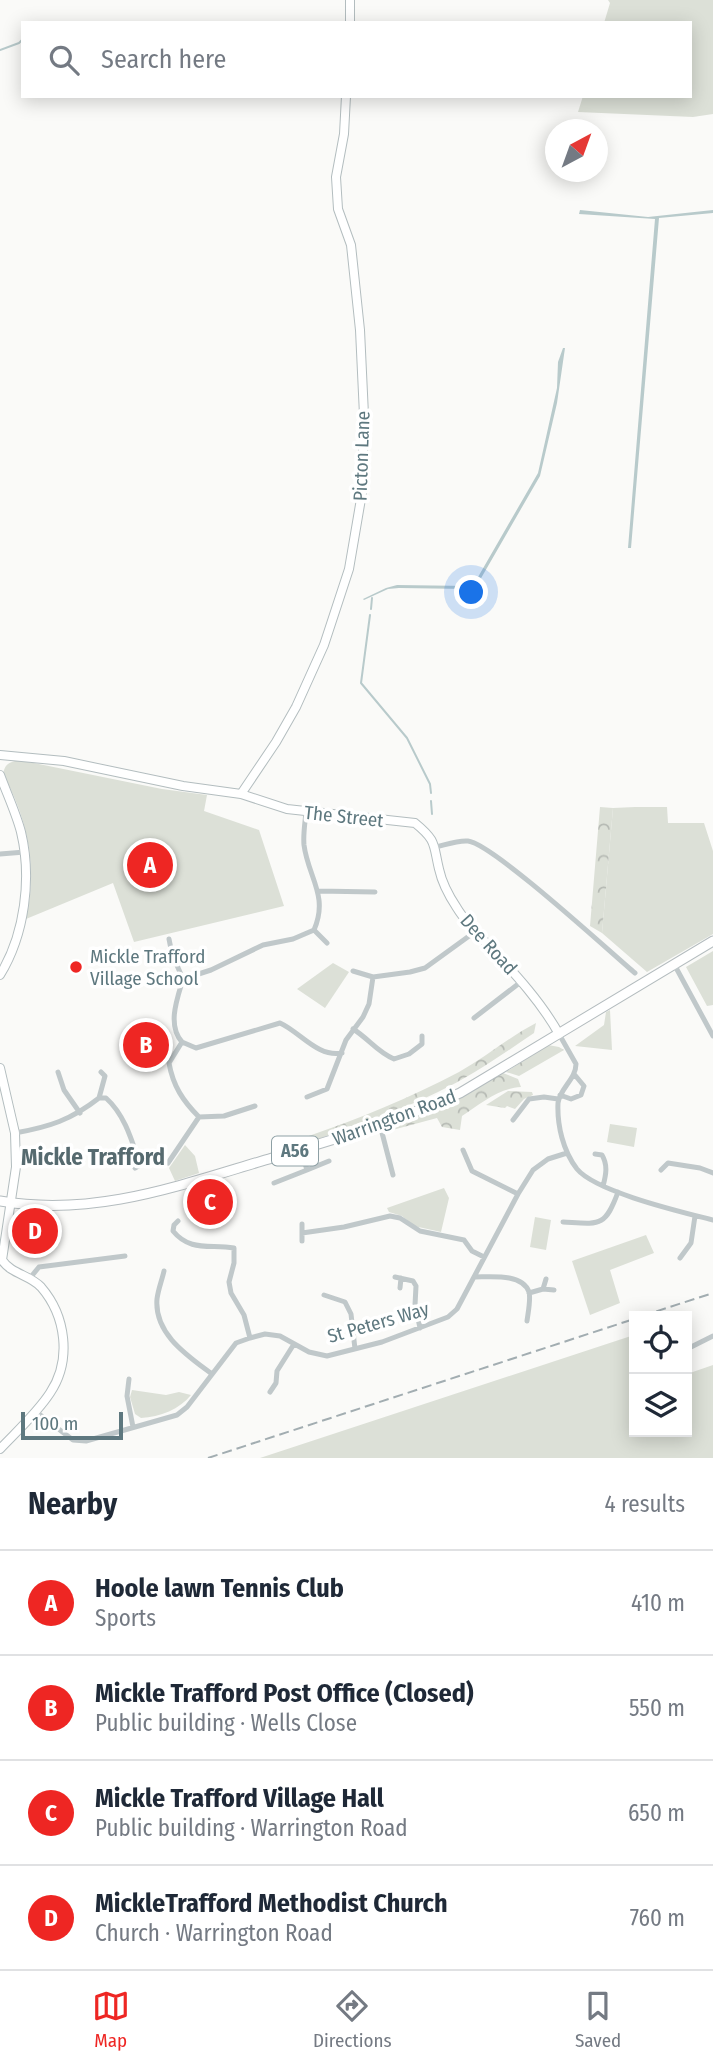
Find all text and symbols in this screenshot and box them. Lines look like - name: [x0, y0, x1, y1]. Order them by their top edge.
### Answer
- search box: [21, 21, 692, 98]
- icon: search: [45, 41, 83, 79]
- text: Search here: [101, 44, 226, 75]
- north arrow: [545, 119, 608, 182]
- street label: Picton Lane: [348, 411, 375, 502]
- your location: [454, 575, 488, 609]
- street label: The Street: [303, 801, 385, 832]
- pin: A: [127, 839, 173, 891]
- street label: Dee Road: [455, 909, 522, 979]
- place label: Mickle Trafford Village School: [90, 945, 205, 990]
- marker: Mickle Trafford Village School: [68, 959, 84, 975]
- pin: B: [123, 1019, 169, 1071]
- street label: Warrington Road: [329, 1084, 459, 1150]
- road number: A56: [272, 1136, 318, 1166]
- district label: Mickle Trafford: [21, 1143, 165, 1171]
- pin: C: [187, 1176, 233, 1228]
- pin: D: [12, 1205, 58, 1257]
- street label: St Peters Way: [325, 1297, 432, 1348]
- map controls: [629, 1311, 692, 1437]
- button: locate: [629, 1311, 692, 1374]
- button: layers: [629, 1374, 692, 1437]
- scale bar: [21, 1409, 122, 1441]
- text: 100 m: [32, 1412, 78, 1435]
- text: Nearby: [28, 1486, 117, 1522]
- text: 4 results: [604, 1490, 685, 1518]
- text: Hoole lawn Tennis Club: [95, 1573, 344, 1604]
- text: A: [45, 1589, 57, 1617]
- text: 410 m: [631, 1589, 685, 1617]
- text: Sports: [95, 1604, 156, 1632]
- text: Mickle Trafford Post Office (Closed): [95, 1678, 474, 1709]
- text: B: [45, 1694, 57, 1722]
- text: 550 m: [629, 1694, 685, 1722]
- text: Public building · Wells Close: [95, 1709, 357, 1737]
- text: Mickle Trafford Village Hall: [95, 1783, 384, 1814]
- text: C: [45, 1799, 57, 1827]
- text: 650 m: [628, 1799, 685, 1827]
- text: Public building · Warrington Road: [95, 1814, 408, 1842]
- text: MickleTrafford Methodist Church: [95, 1888, 448, 1919]
- text: D: [44, 1904, 58, 1932]
- text: 760 m: [630, 1904, 685, 1932]
- text: Church · Warrington Road: [95, 1919, 333, 1947]
- tab: Map: [92, 1987, 130, 2052]
- tab: Directions: [313, 1987, 392, 2052]
- tab: Saved: [575, 1987, 621, 2052]

